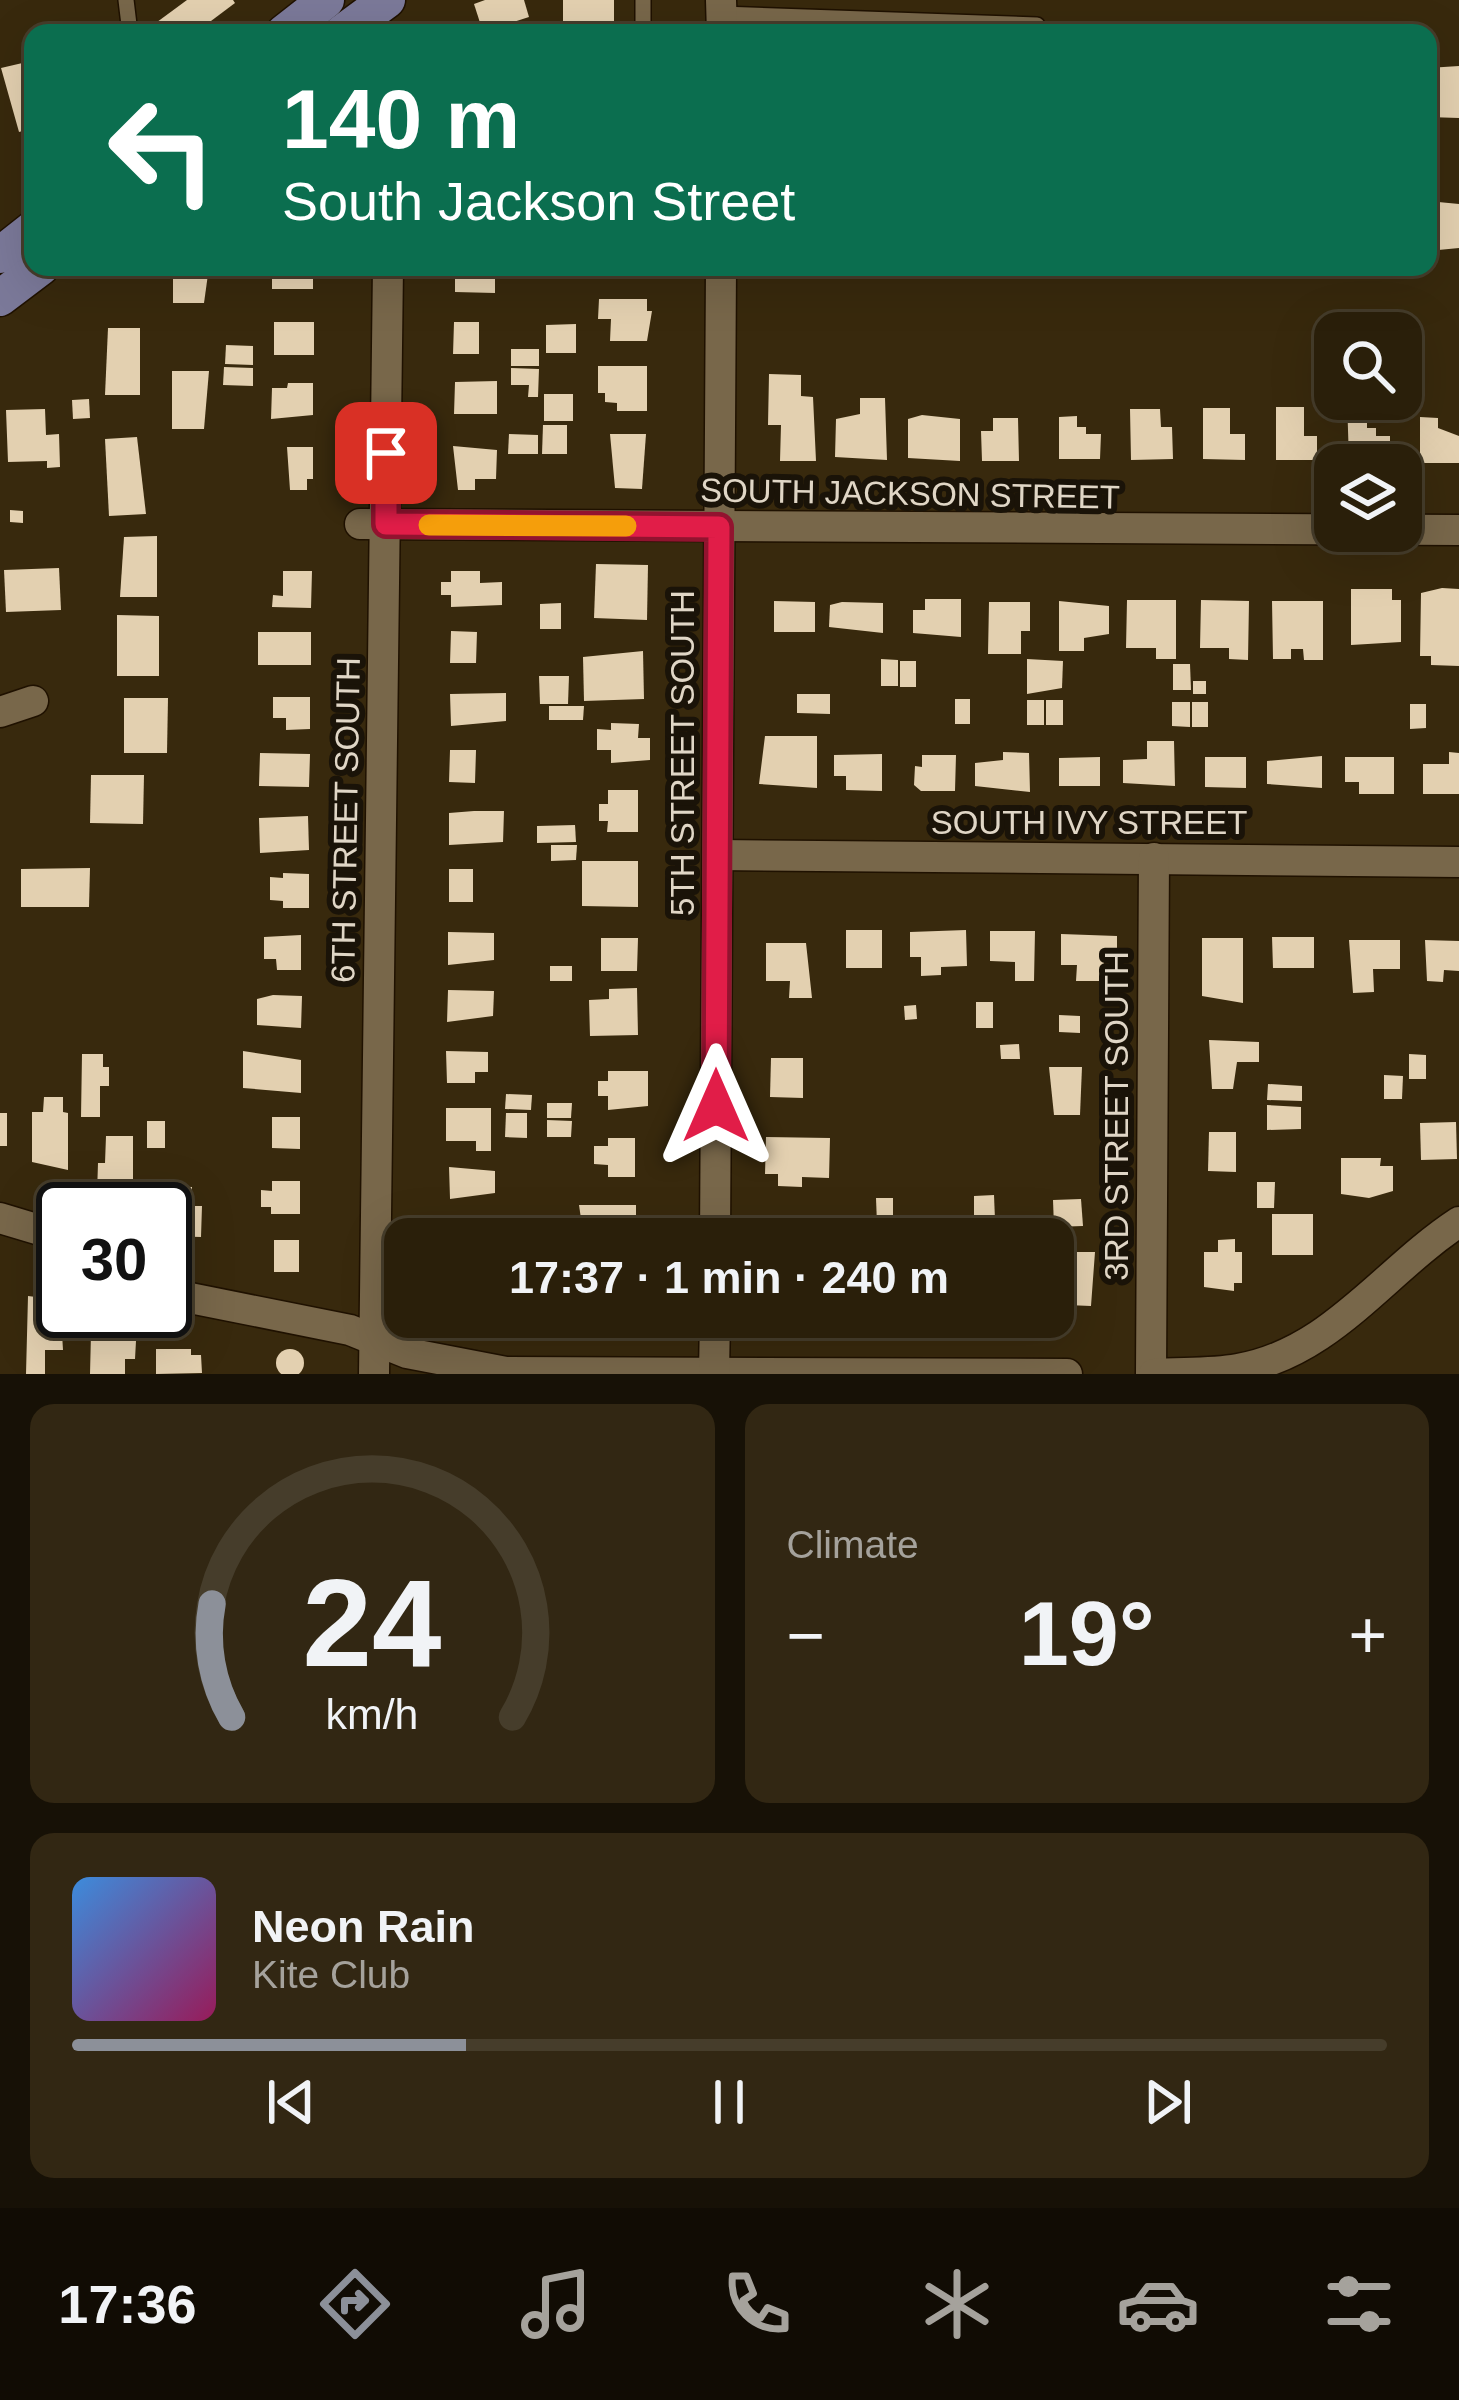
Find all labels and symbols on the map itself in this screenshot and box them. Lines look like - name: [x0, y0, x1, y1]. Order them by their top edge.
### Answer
- pin: [335, 402, 437, 504]
- street label: SOUTH JACKSON STREET: [700, 471, 1120, 516]
- street label: 5TH STREET SOUTH: [664, 590, 701, 916]
- street label: 6TH STREET SOUTH: [324, 657, 367, 983]
- street label: SOUTH IVY STREET: [931, 804, 1247, 841]
- street label: 3RD STREET SOUTH: [1098, 951, 1135, 1281]
- position arrow: [653, 1043, 779, 1169]
- speed limit sign: 30: [36, 1182, 192, 1338]

